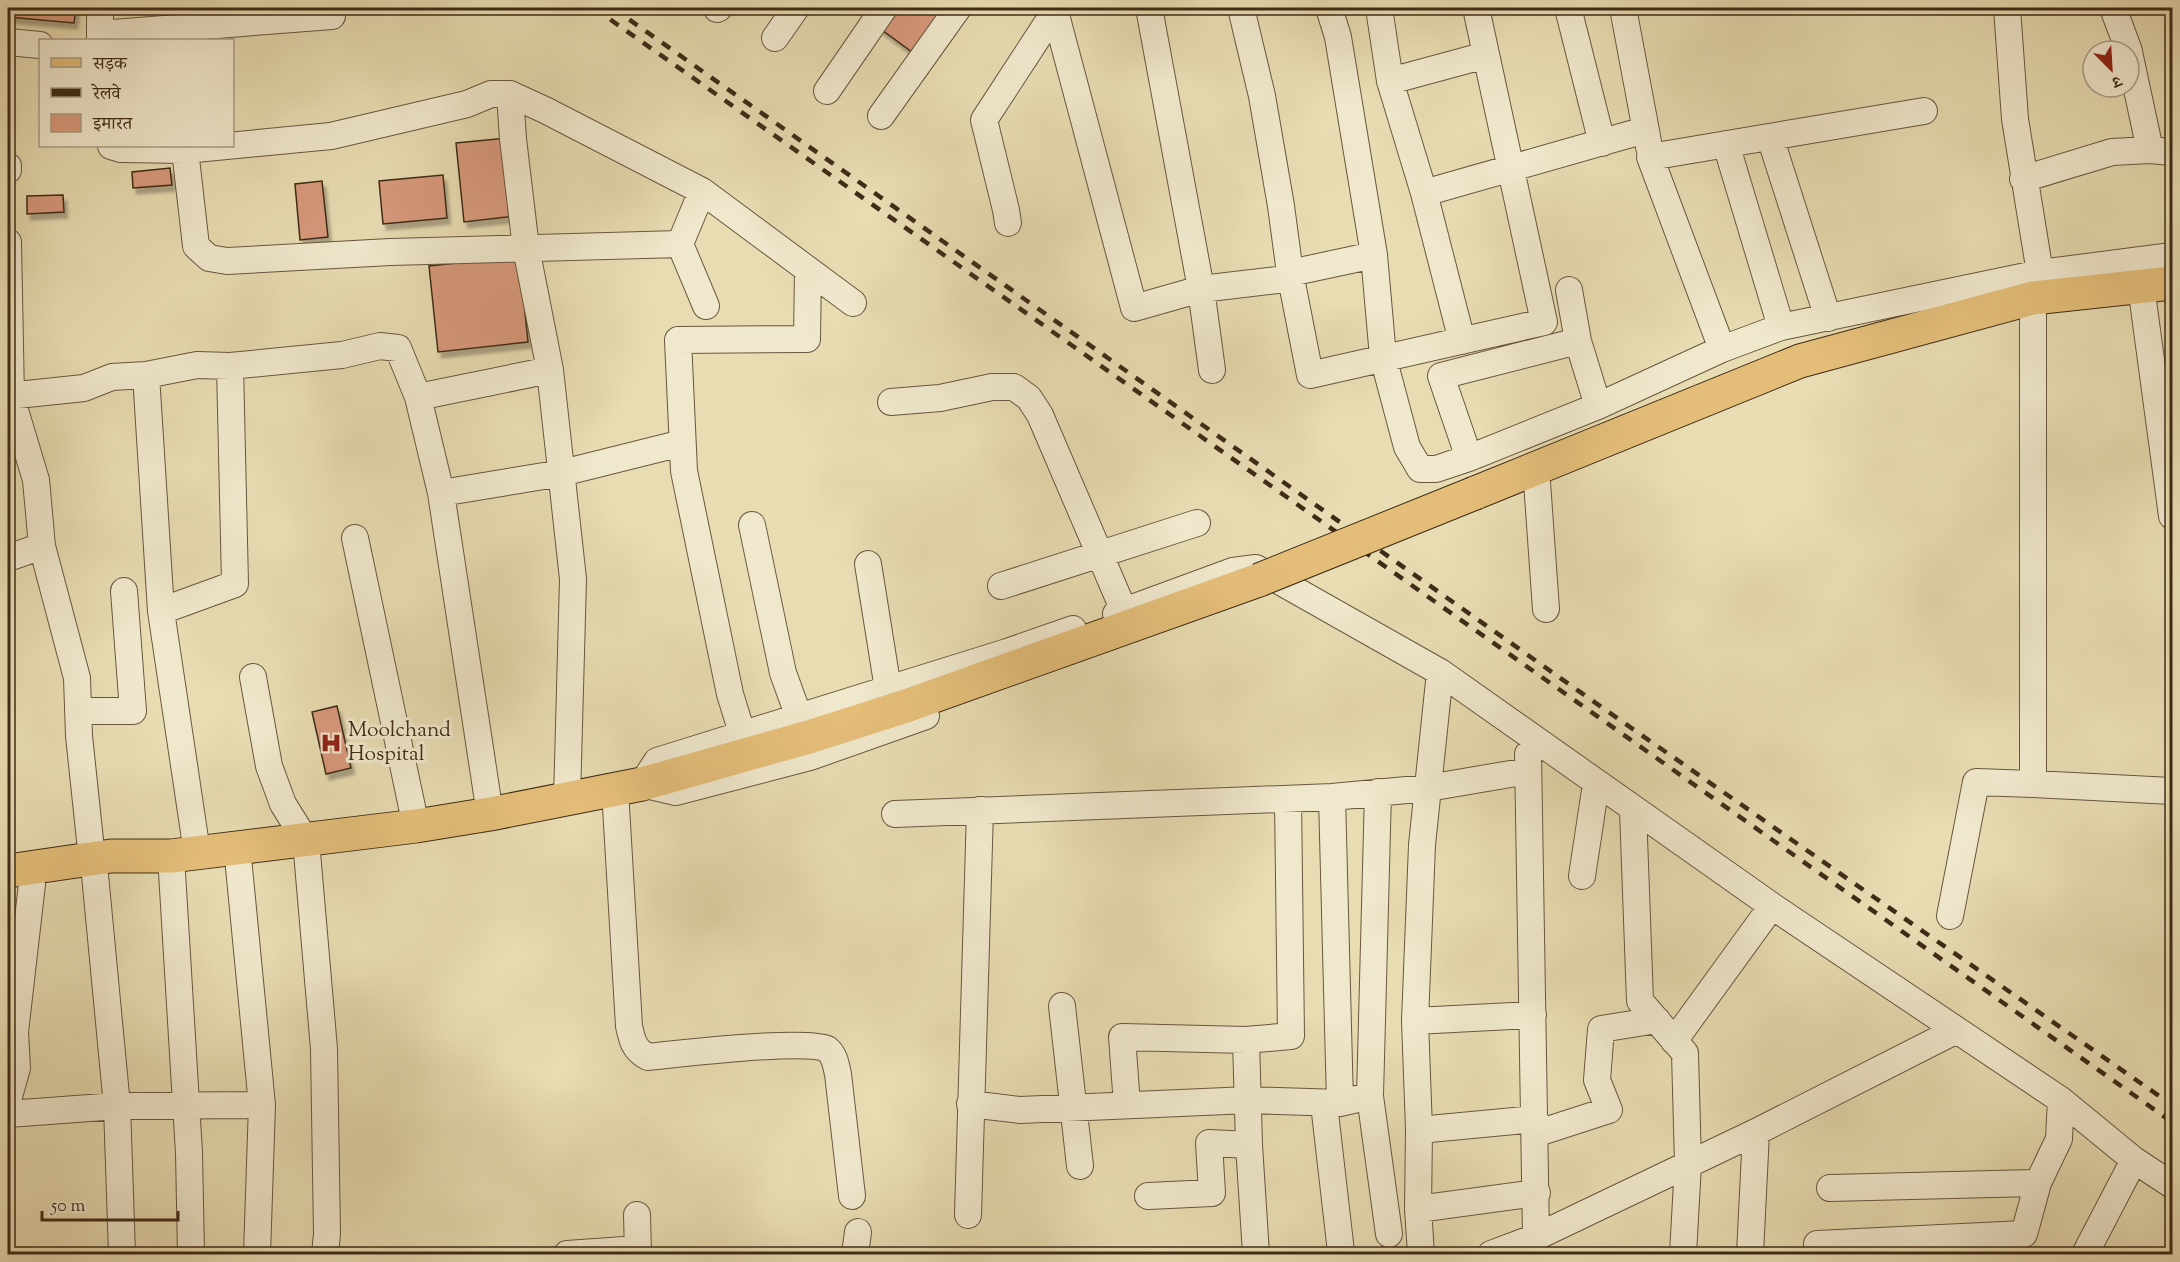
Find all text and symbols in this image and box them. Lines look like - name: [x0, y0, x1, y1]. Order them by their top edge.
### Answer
- legend: [39, 39, 234, 147]
- north arrow: [2081, 39, 2141, 99]
- text: सड़क: [92, 52, 128, 78]
- text: उ: [2106, 68, 2125, 93]
- text: रेलवे: [91, 82, 122, 108]
- text: इमारत: [92, 112, 133, 138]
- place label: Moolchand Hospital: [348, 716, 451, 770]
- hospital icon: Moolchand Hospital: [319, 731, 343, 755]
- scale bar: [42, 1184, 178, 1222]
- text: 50 m: [50, 1194, 86, 1220]

